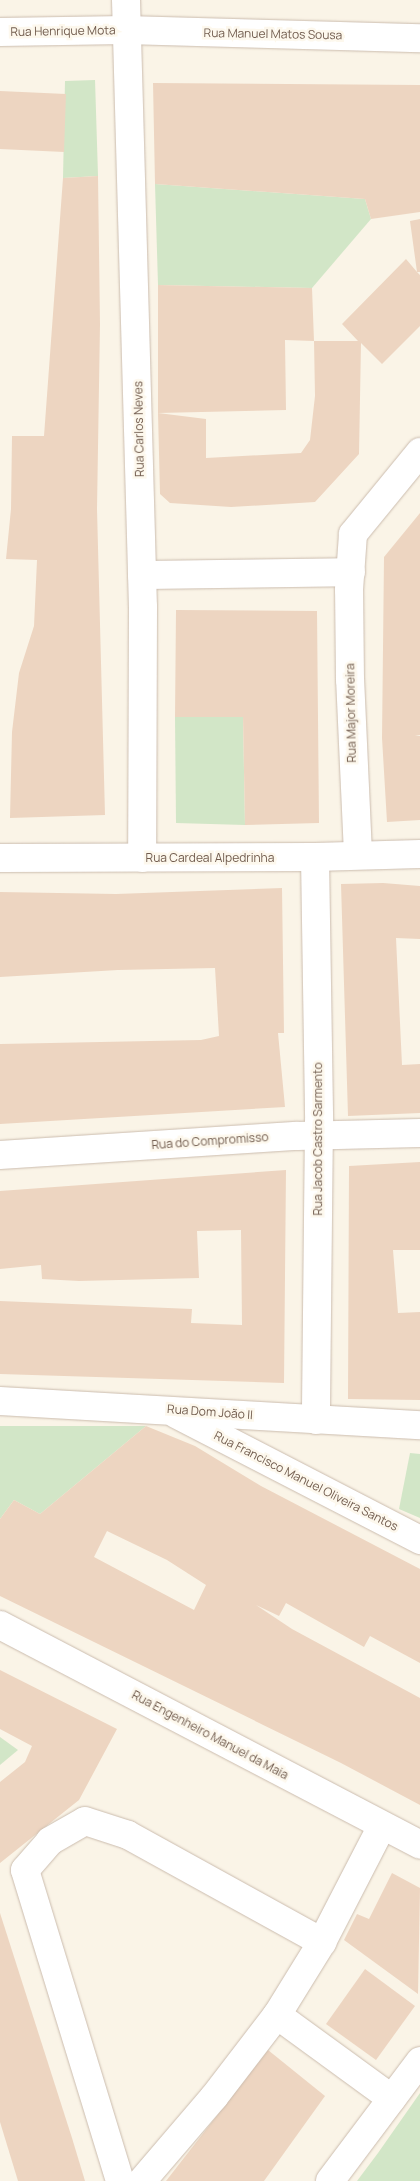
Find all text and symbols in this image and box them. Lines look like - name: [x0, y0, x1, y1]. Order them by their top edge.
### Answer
- street label: Rua Henrique Mota: [10, 23, 116, 39]
- street label: Rua Manuel Matos Sousa: [204, 26, 342, 42]
- street label: Rua Carlos Neves: [131, 381, 147, 477]
- street label: Rua Major Moreira: [343, 663, 359, 763]
- street label: Rua Cardeal Alpedrinha: [146, 851, 274, 865]
- street label: Rua Jacob Castro Sarmento: [311, 1062, 325, 1216]
- street label: Rua do Compromisso: [151, 1130, 269, 1152]
- street label: Rua Dom João II: [167, 1402, 253, 1422]
- street label: Rua Francisco Manuel Oliveira Santos: [212, 1428, 400, 1534]
- street label: Rua Engenheiro Manuel da Maia: [129, 1688, 291, 1782]

